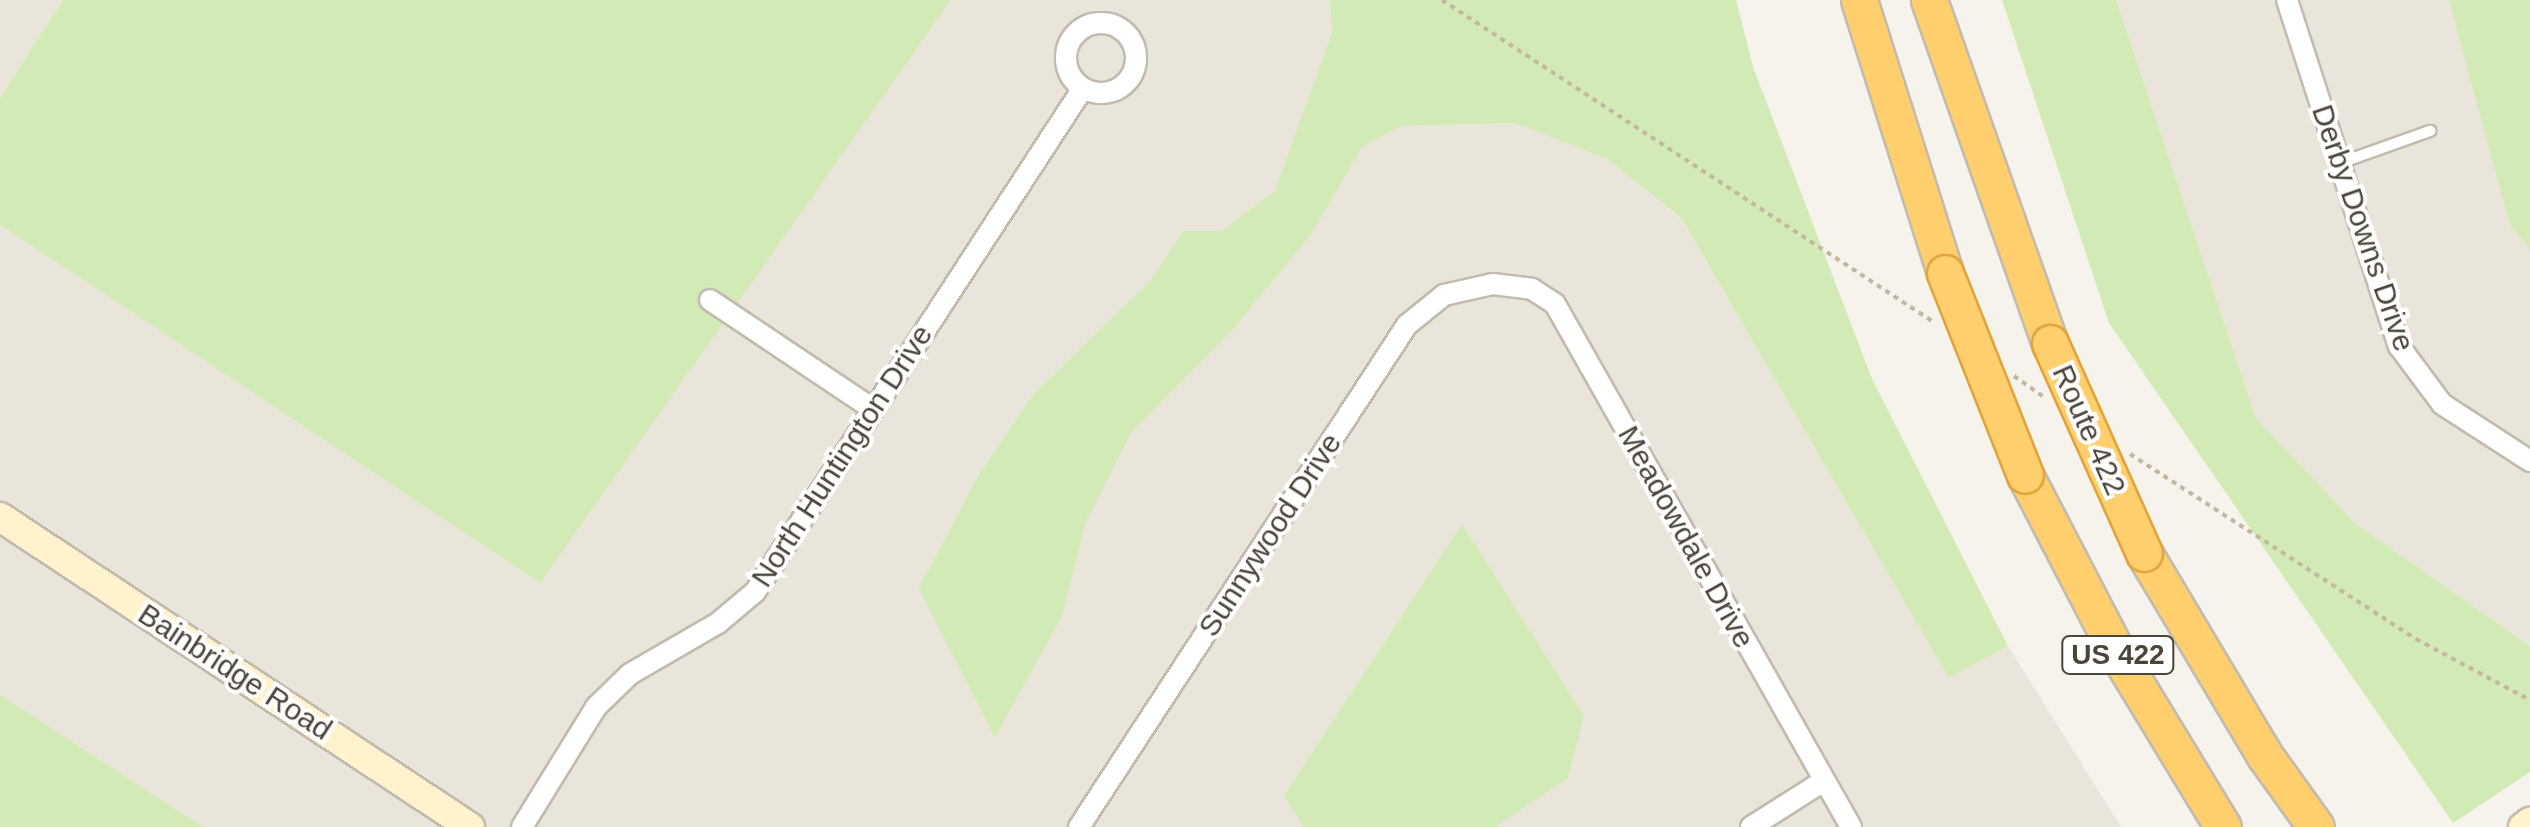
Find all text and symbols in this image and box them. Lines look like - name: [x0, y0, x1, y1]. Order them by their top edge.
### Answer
- street label: Derby Downs Drive: [2304, 100, 2422, 356]
- street label: North Huntington Drive: [744, 318, 940, 594]
- street label: Route 422: [2044, 359, 2134, 501]
- street label: Meadowdale Drive: [1610, 420, 1762, 654]
- street label: Sunnywood Drive: [1191, 427, 1349, 643]
- street label: Bainbridge Road: [131, 596, 339, 748]
- road number: US 422: [2060, 632, 2176, 678]

